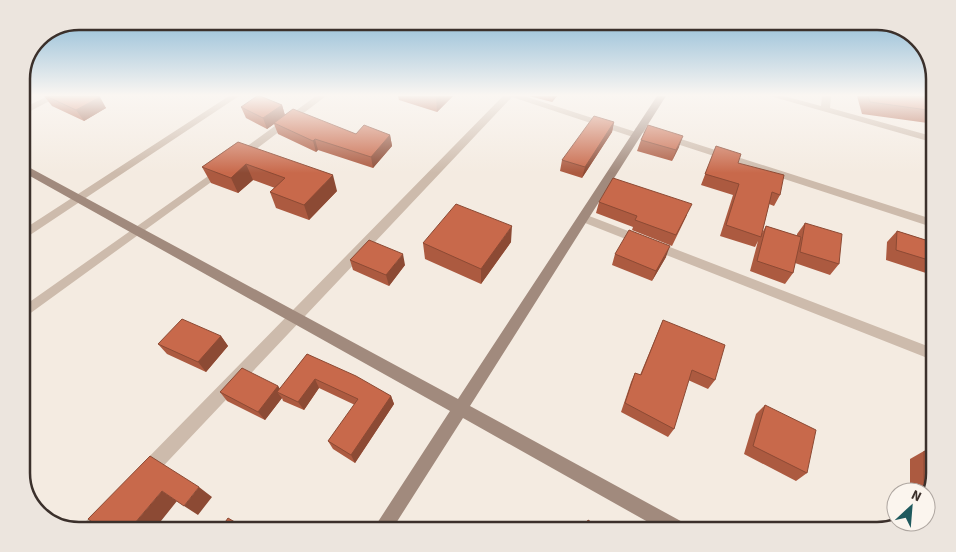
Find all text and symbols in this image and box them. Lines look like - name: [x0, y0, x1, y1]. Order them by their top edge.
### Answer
- north arrow: [886, 482, 936, 532]
- text: N: [908, 485, 925, 507]

